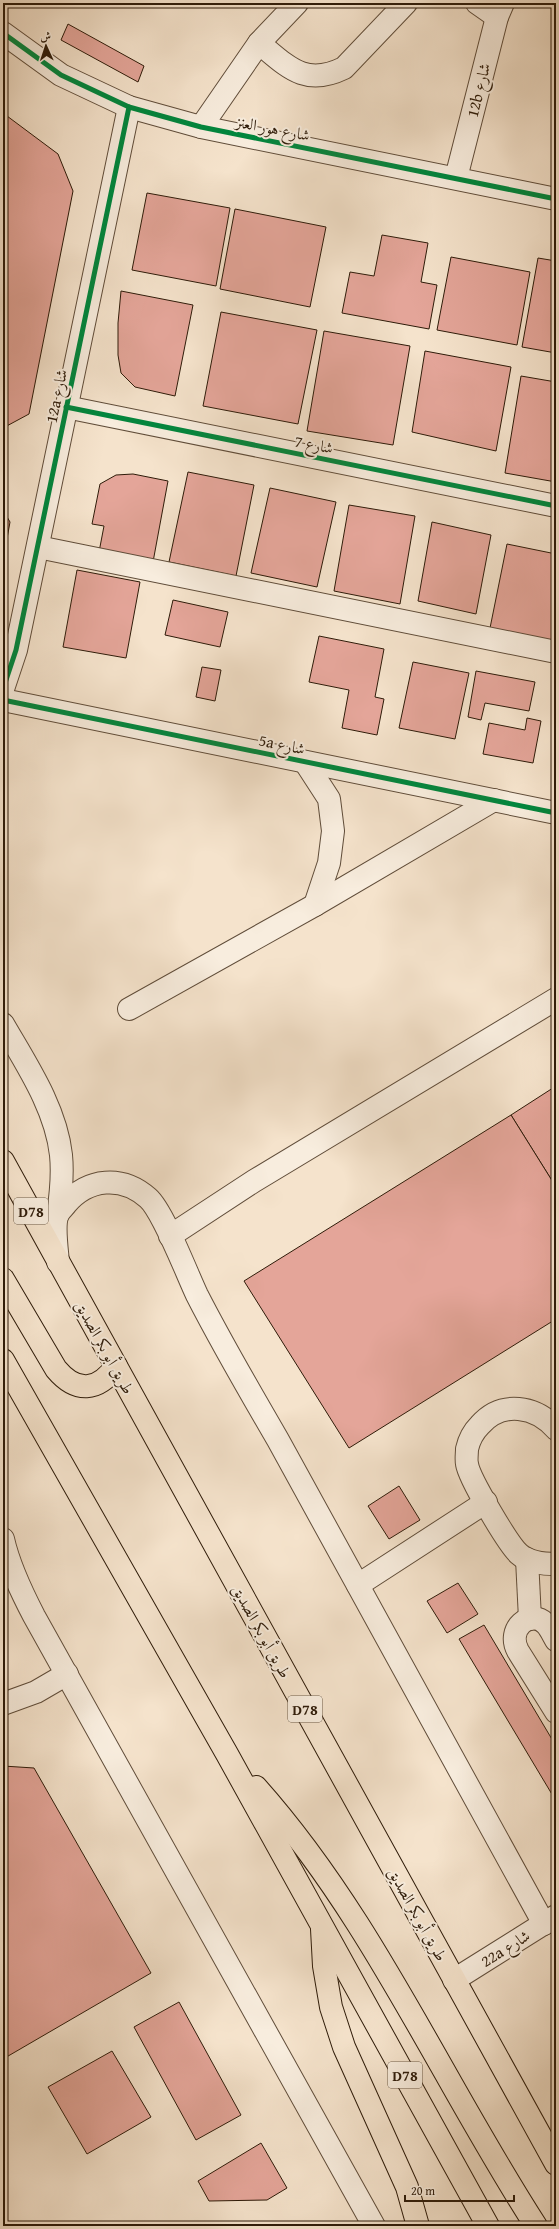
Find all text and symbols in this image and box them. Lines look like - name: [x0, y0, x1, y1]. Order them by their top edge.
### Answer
- north arrow: [26, 26, 66, 66]
- text: ش: [40, 28, 51, 44]
- street label: 12b شارع: [460, 60, 498, 120]
- street label: شارع هور العنز: [232, 109, 312, 149]
- street label: 12a شارع: [39, 367, 75, 425]
- street label: شارع 7: [292, 428, 335, 461]
- street label: 5a شارع: [256, 727, 307, 763]
- road number: D78: [14, 1198, 48, 1224]
- street label: طريق أبو بكر الصديق: [69, 1296, 141, 1398]
- street label: طريق أبو بكر الصديق: [226, 1580, 298, 1682]
- road number: D78: [288, 1696, 322, 1722]
- street label: طريق أبو بكر الصديق: [382, 1863, 454, 1965]
- street label: 22a شارع: [476, 1923, 535, 1974]
- road number: D78: [388, 2062, 422, 2088]
- scale bar: [405, 2177, 514, 2203]
- text: 20 m: [411, 2182, 435, 2199]

